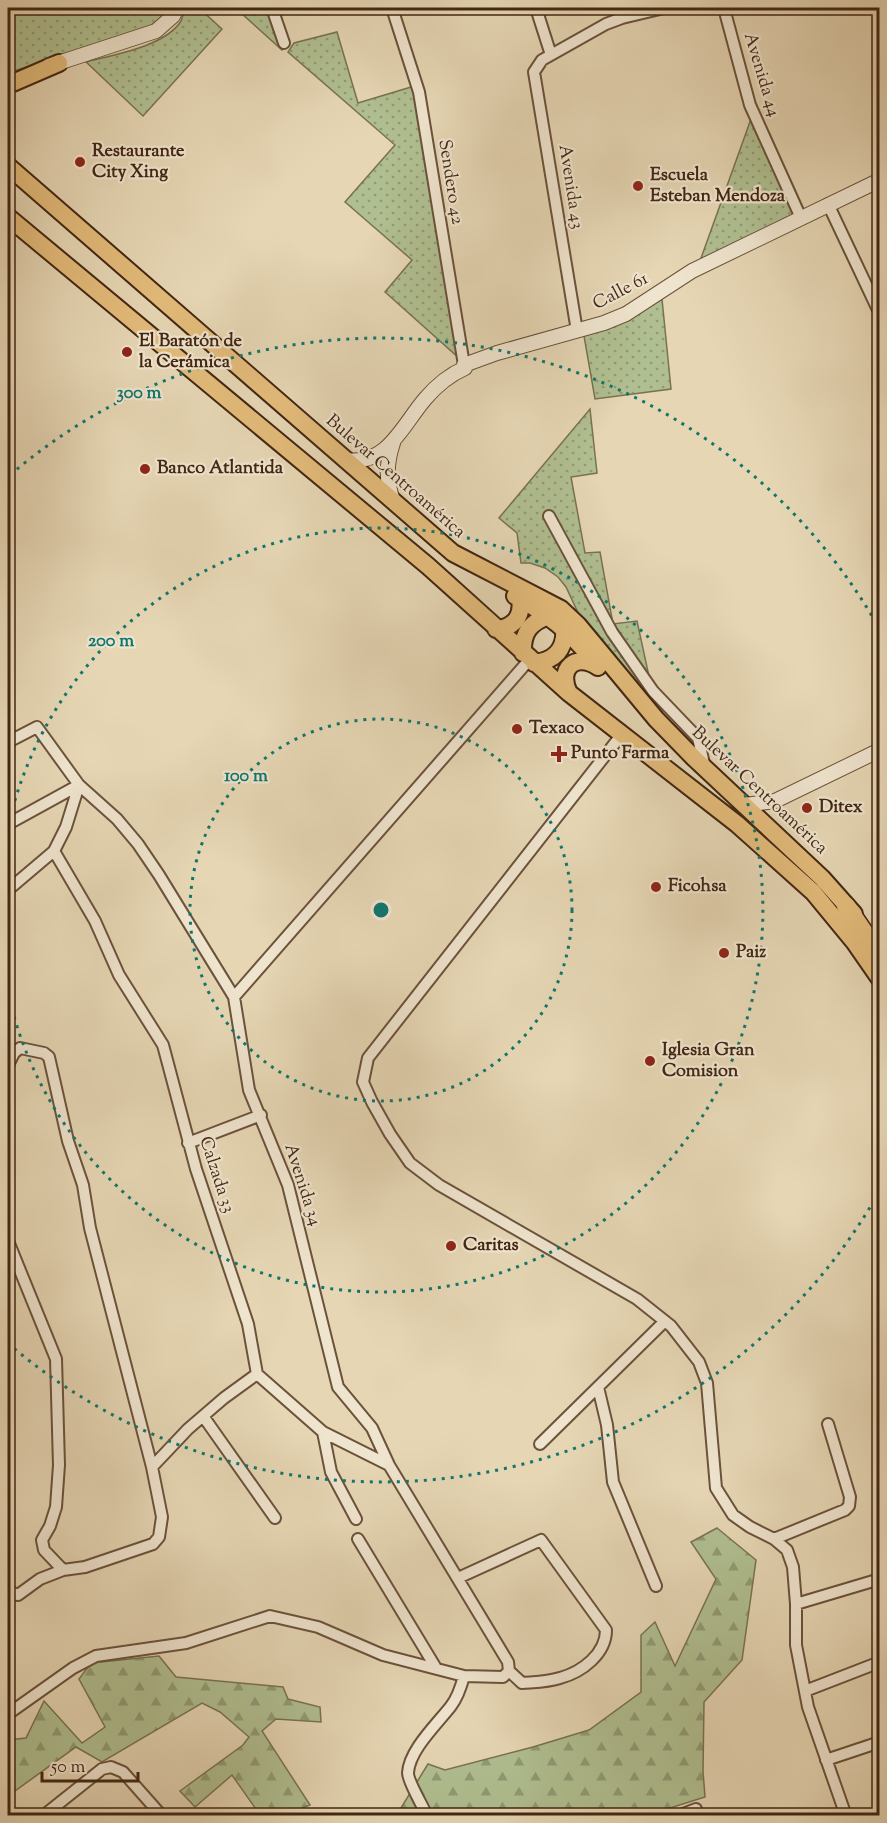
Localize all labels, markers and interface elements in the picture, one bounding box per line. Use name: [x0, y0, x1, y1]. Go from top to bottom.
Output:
street label: Avenida 44: [736, 30, 786, 120]
street label: Sendero 42: [430, 138, 470, 227]
place label: Restaurante City Xing: [92, 139, 185, 186]
street label: Avenida 43: [550, 143, 590, 231]
marker: Restaurante City Xing: [73, 155, 87, 169]
place label: Escuela Esteban Mendoza: [650, 163, 786, 210]
marker: Escuela Esteban Mendoza: [631, 179, 645, 193]
street label: Calle 61: [589, 267, 653, 317]
place label: El Baratón de la Cerámica: [139, 329, 242, 376]
marker: El Baratón de la Cerámica: [120, 345, 134, 359]
text: 300 m: [117, 381, 162, 407]
street label: Bulevar Centroamérica: [319, 409, 471, 545]
place label: Banco Atlantida: [157, 456, 284, 482]
marker: Banco Atlantida: [138, 462, 152, 476]
text: 200 m: [88, 629, 134, 655]
place label: Texaco: [529, 716, 584, 742]
street label: Bulevar Centroamérica: [685, 721, 833, 861]
marker: Texaco: [510, 722, 524, 736]
place label: Punto Farma: [571, 741, 670, 767]
marker: Punto Farma: [552, 747, 566, 761]
text: 100 m: [224, 764, 268, 790]
place label: Ditex: [819, 795, 863, 821]
marker: Ditex: [800, 801, 814, 815]
place label: Ficohsa: [668, 874, 727, 900]
marker: Ficohsa: [649, 880, 663, 894]
centre of rings: [371, 900, 391, 920]
place label: Paiz: [736, 940, 766, 966]
marker: Paiz: [717, 946, 731, 960]
place label: Iglesia Gran Comision: [662, 1038, 755, 1085]
marker: Iglesia Gran Comision: [643, 1054, 657, 1068]
street label: Calzada 33: [191, 1133, 241, 1217]
street label: Avenida 34: [276, 1140, 328, 1230]
place label: Caritas: [463, 1233, 519, 1259]
marker: Caritas: [444, 1239, 458, 1253]
scale bar: [42, 1745, 138, 1783]
text: 50 m: [50, 1755, 86, 1781]

